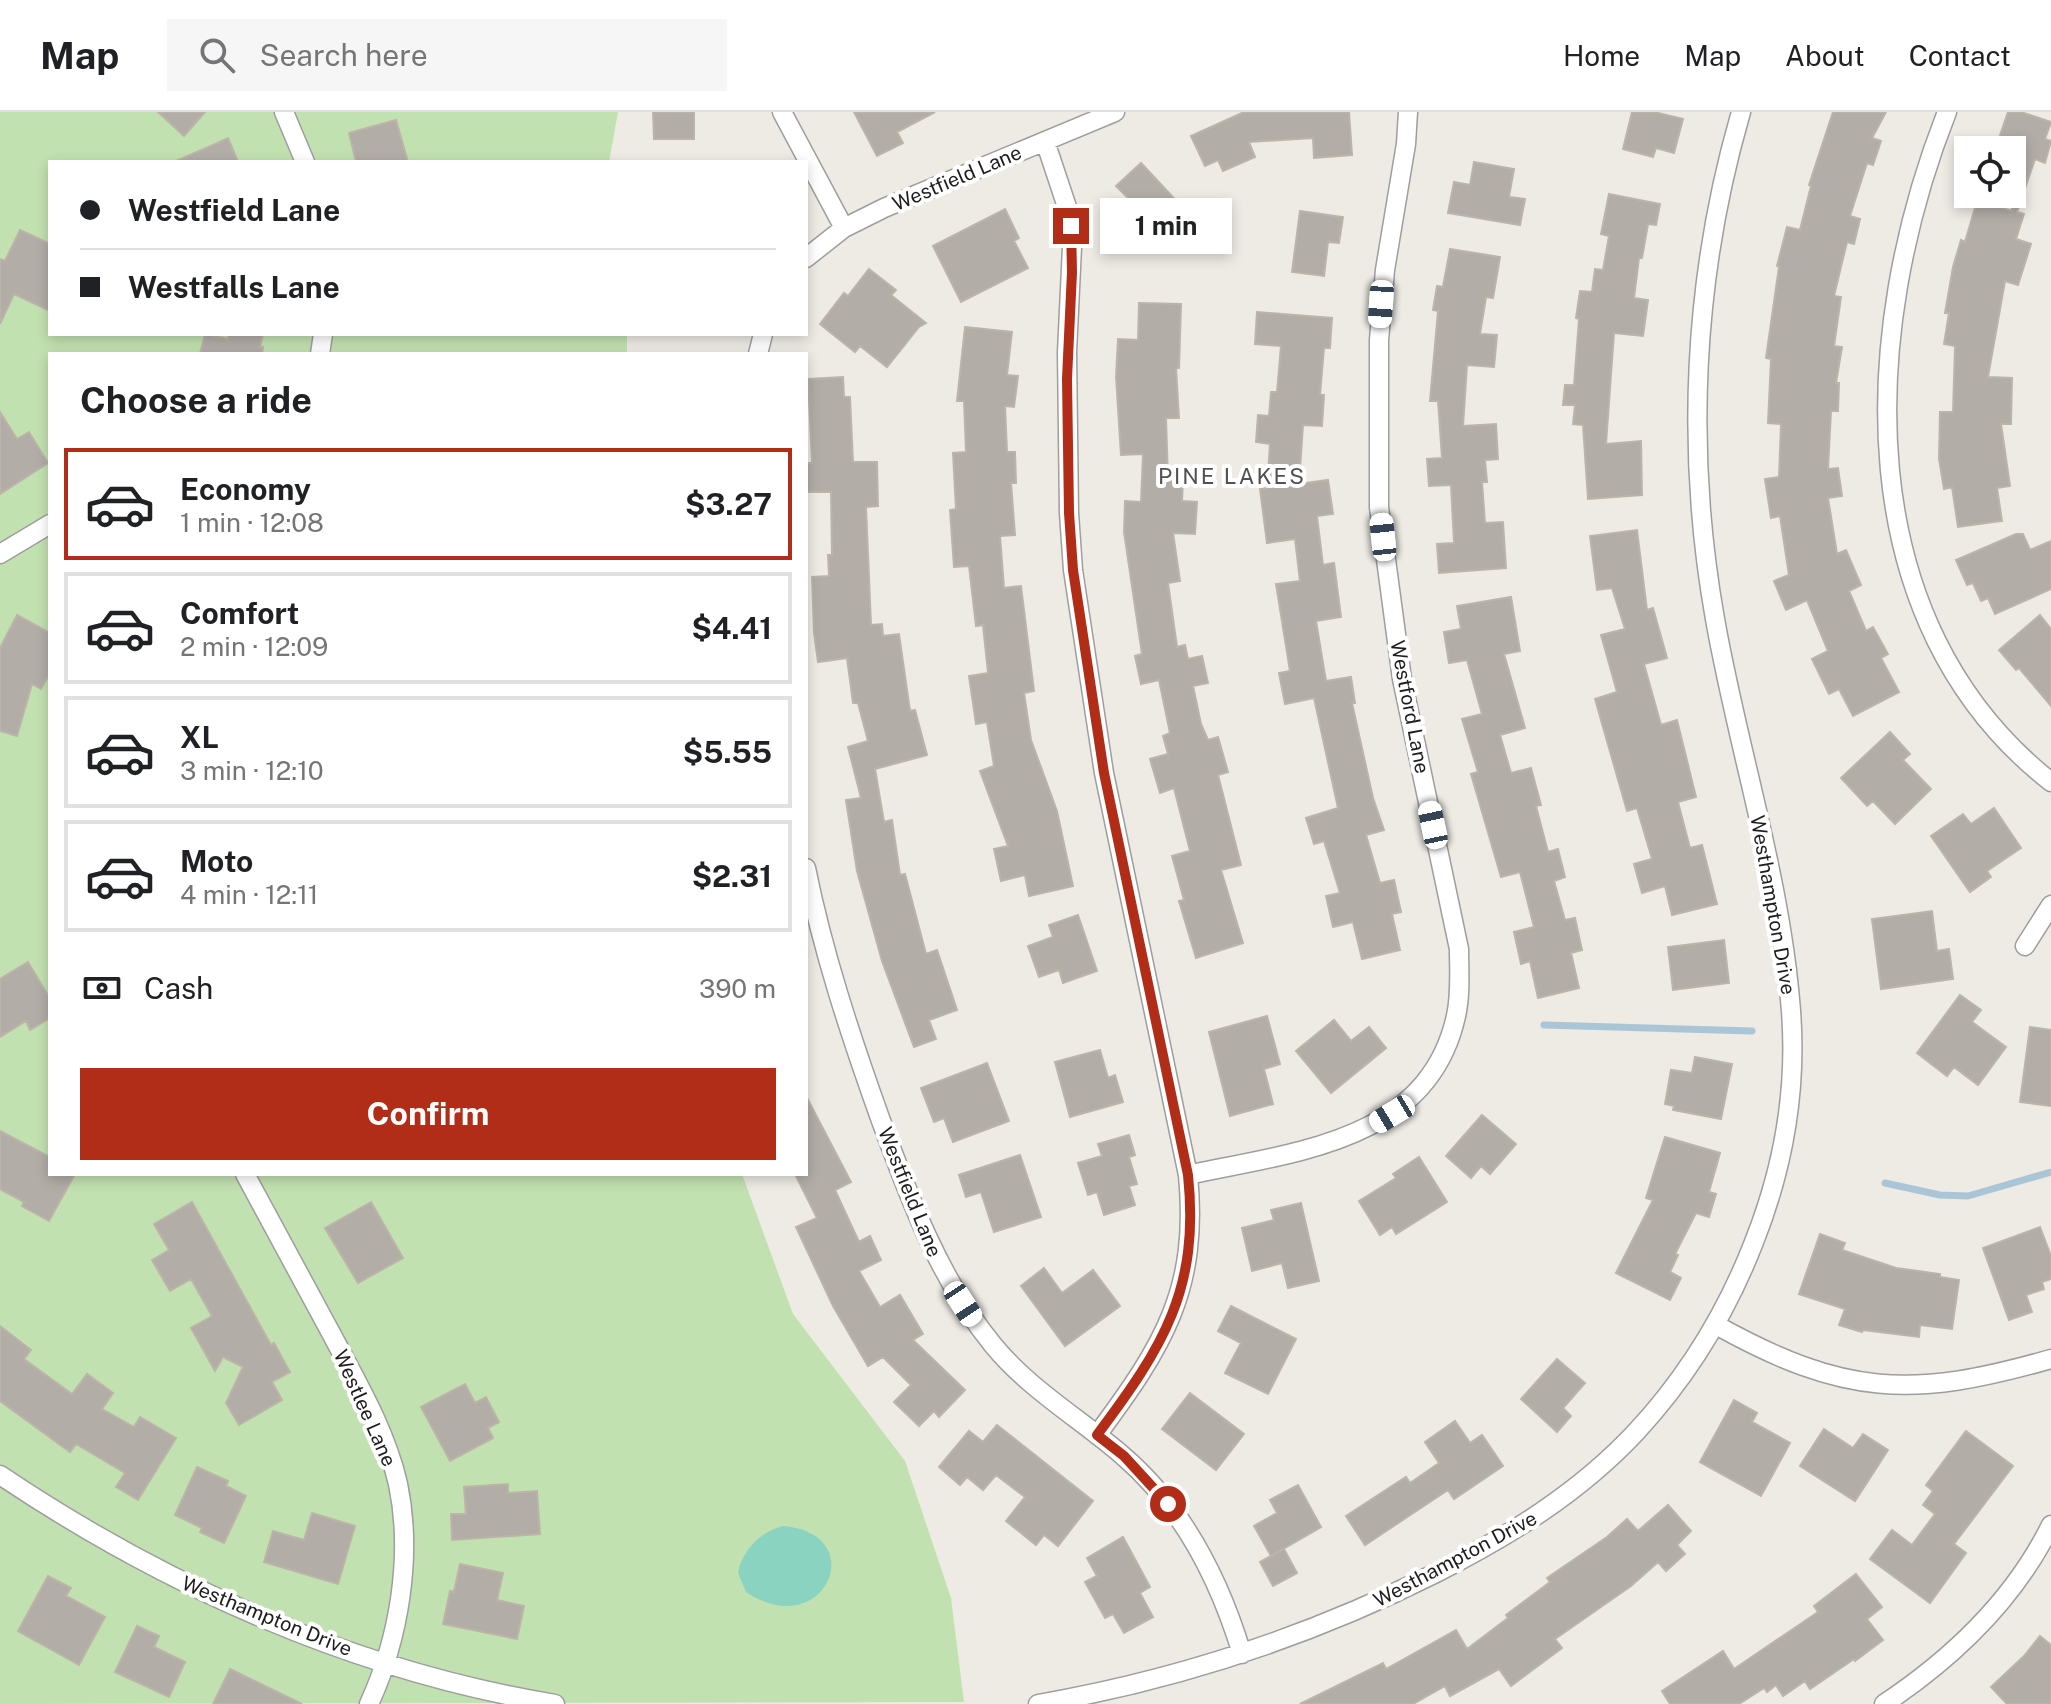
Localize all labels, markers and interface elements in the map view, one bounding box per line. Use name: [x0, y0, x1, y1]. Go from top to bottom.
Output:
search box: [167, 19, 727, 91]
text: Map: [40, 33, 119, 78]
icon: search: [195, 33, 239, 77]
text: Search here: [259, 37, 428, 73]
text: Home: [1563, 39, 1640, 72]
text: Map: [1684, 39, 1741, 72]
text: About: [1785, 39, 1865, 72]
text: Contact: [1909, 39, 2011, 72]
map controls: [1954, 136, 2026, 208]
button: locate: [1954, 136, 2026, 208]
street label: Westfield Lane: [889, 140, 1025, 216]
text: Westfield Lane: [128, 192, 340, 228]
callout: 1 min: [1099, 198, 1231, 254]
route end: [1053, 208, 1089, 244]
text: 1 min: [1135, 210, 1197, 241]
text: Westfalls Lane: [128, 269, 340, 305]
car: [1367, 279, 1395, 329]
text: Choose a ride: [80, 379, 312, 421]
district label: PINE LAKES: [1158, 463, 1306, 489]
icon: car: [84, 468, 156, 540]
text: Economy: [180, 471, 311, 507]
text: $3.27: [685, 486, 772, 522]
text: 1 min · 12:08: [180, 507, 324, 538]
car: [1369, 512, 1397, 562]
icon: car: [84, 592, 156, 664]
text: Comfort: [180, 595, 299, 631]
text: $4.41: [691, 610, 772, 646]
text: 2 min · 12:09: [180, 631, 328, 662]
street label: Westford Lane: [1385, 638, 1435, 776]
icon: car: [84, 716, 156, 788]
text: XL: [180, 719, 219, 755]
text: $5.55: [683, 734, 772, 770]
text: 3 min · 12:10: [180, 755, 324, 786]
car: [1416, 799, 1450, 851]
street label: Westhampton Drive: [1745, 814, 1801, 996]
icon: car: [84, 840, 156, 912]
text: Moto: [180, 843, 253, 879]
text: $2.31: [692, 858, 772, 894]
text: 4 min · 12:11: [180, 879, 318, 910]
icon: cash: [80, 966, 124, 1010]
text: Cash: [144, 970, 213, 1006]
text: 390 m: [699, 973, 776, 1004]
button: Confirm: [80, 1068, 776, 1160]
car: [1365, 1091, 1419, 1137]
street label: Westfield Lane: [873, 1124, 947, 1260]
car: [940, 1277, 986, 1331]
street label: Westlee Lane: [329, 1346, 401, 1470]
route start: [1150, 1486, 1186, 1522]
street label: Westhampton Drive: [1369, 1506, 1541, 1612]
street label: Westhampton Drive: [178, 1571, 356, 1661]

